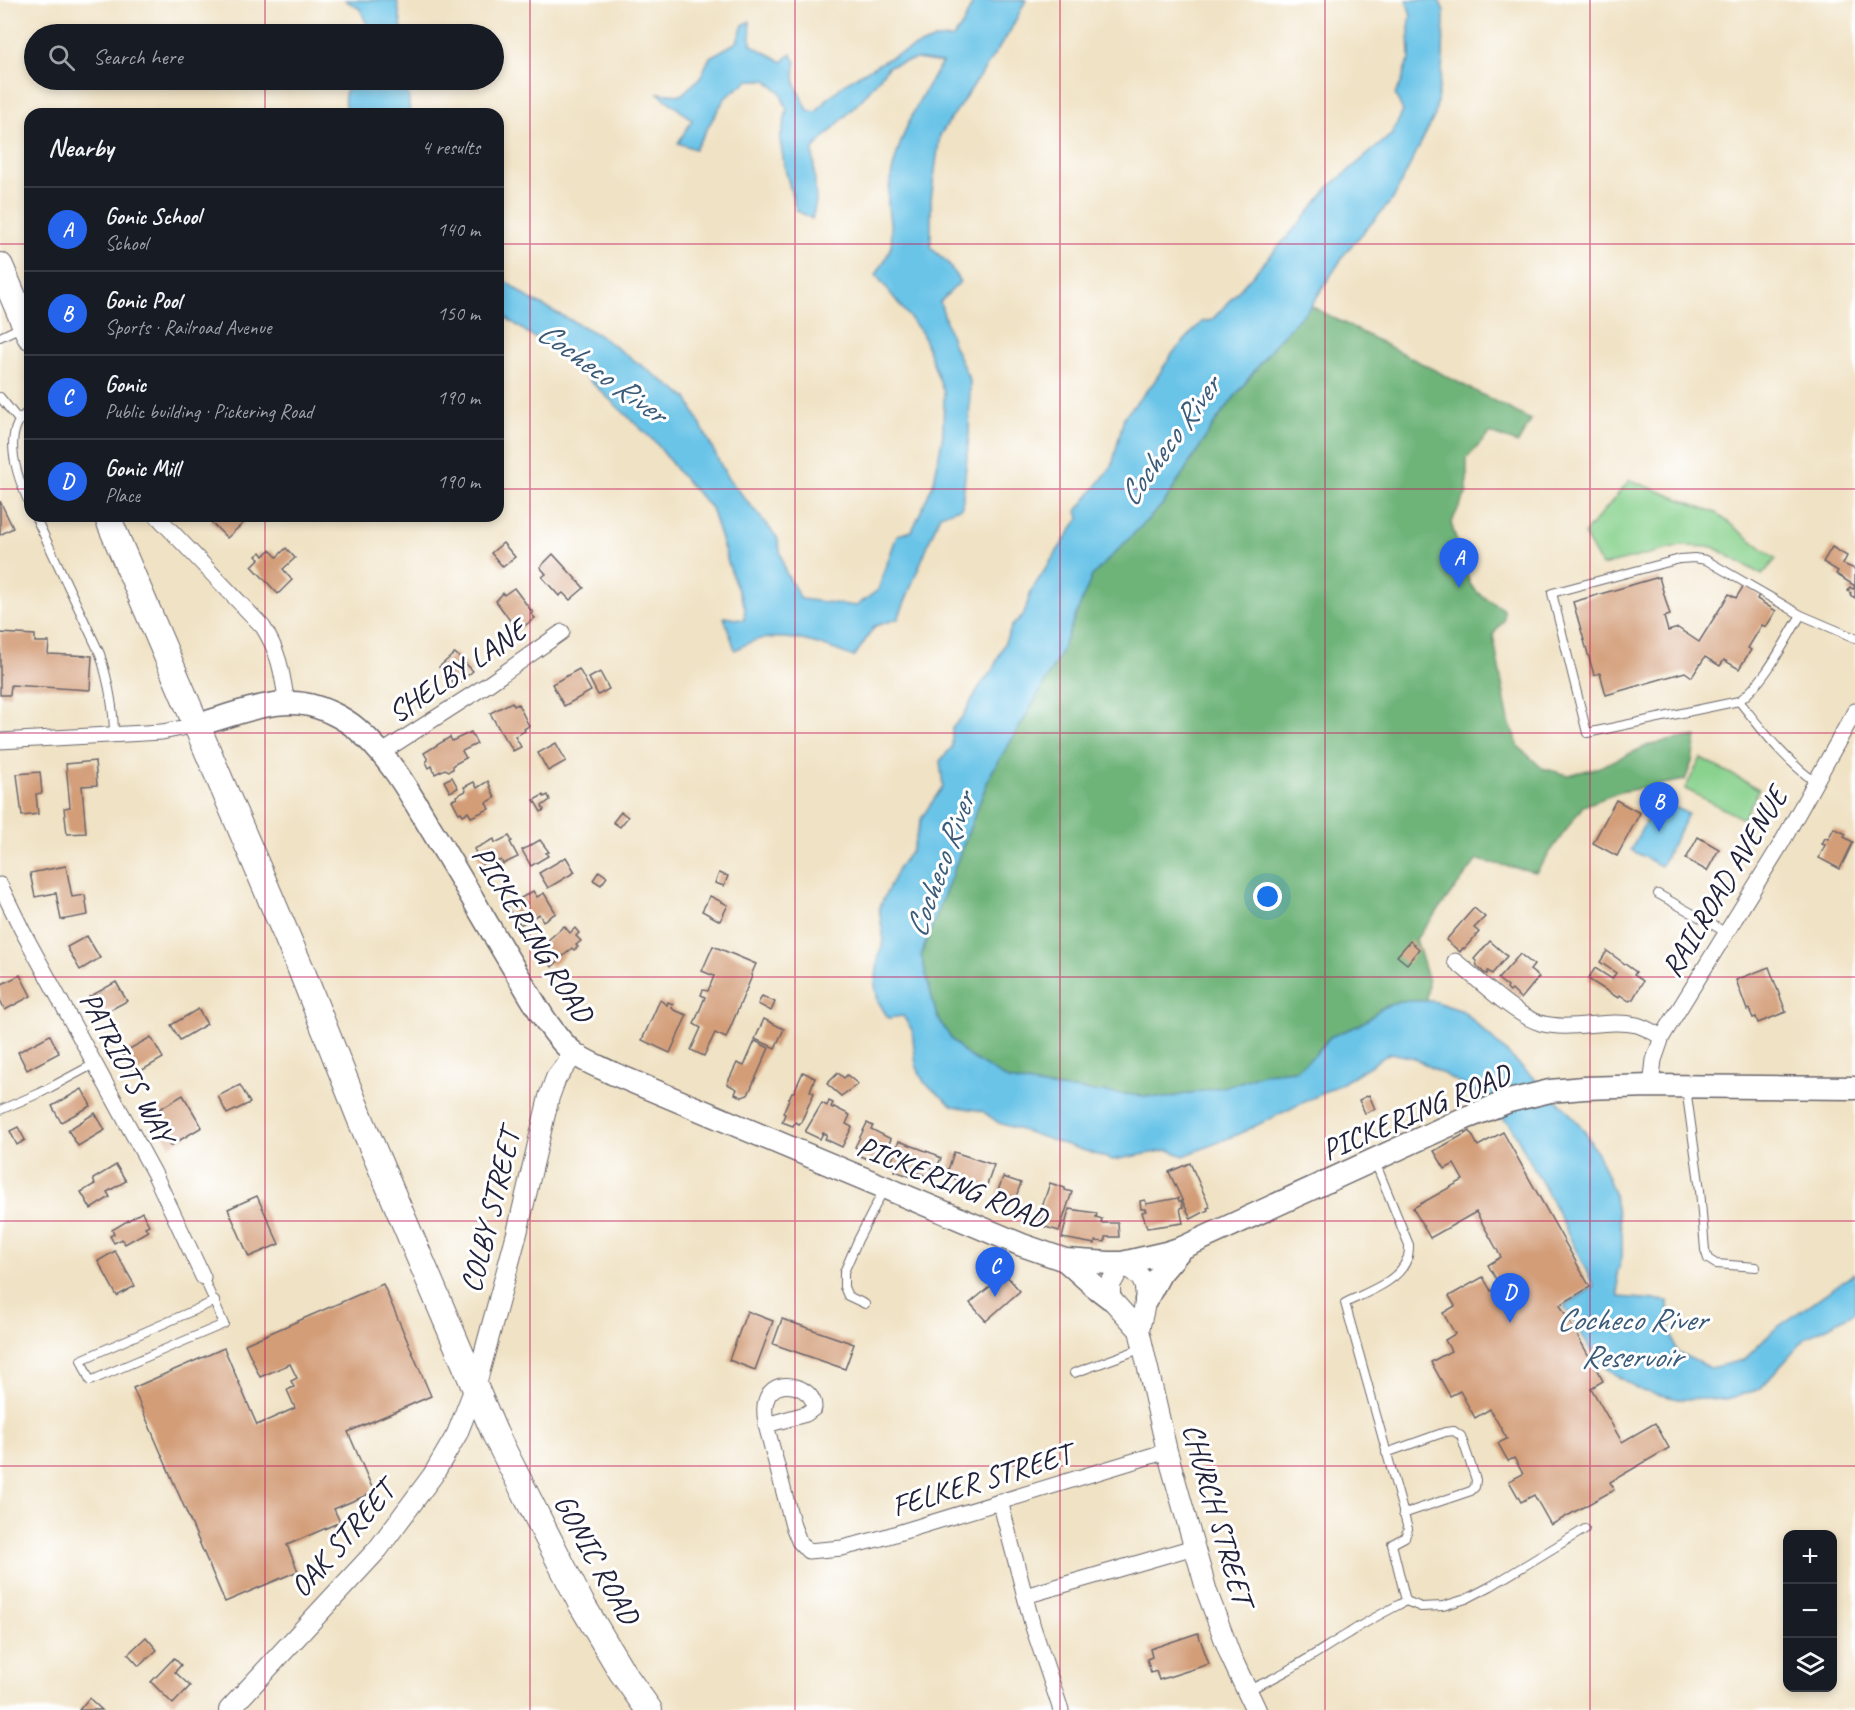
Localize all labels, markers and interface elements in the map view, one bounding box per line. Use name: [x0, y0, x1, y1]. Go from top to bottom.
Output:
search box: [24, 24, 504, 90]
icon: search: [45, 41, 78, 74]
text: Search here: [93, 43, 183, 71]
text: Nearby: [48, 131, 113, 164]
text: 4 results: [421, 135, 480, 160]
text: Gonic School: [105, 203, 201, 231]
text: A: [62, 217, 73, 242]
text: 140 m: [437, 217, 480, 242]
text: School: [105, 231, 148, 256]
text: Gonic Pool: [105, 287, 181, 315]
text: B: [62, 301, 73, 326]
text: 150 m: [437, 301, 480, 326]
water label: Cocheco River: [529, 311, 678, 435]
text: Sports · Railroad Avenue: [105, 315, 271, 340]
water label: Cocheco River: [1108, 365, 1232, 514]
text: Gonic: [105, 371, 146, 399]
text: C: [63, 385, 72, 410]
text: 190 m: [437, 385, 480, 410]
text: Public building · Pickering Road: [105, 399, 313, 424]
text: Gonic Mill: [105, 455, 180, 483]
text: D: [62, 469, 73, 494]
text: 190 m: [437, 469, 480, 494]
text: Place: [105, 483, 140, 508]
pin: A: [1440, 538, 1478, 588]
street label: SHELBY LANE: [381, 609, 536, 731]
street label: RAILROAD AVENUE: [1652, 777, 1797, 984]
pin: B: [1640, 782, 1678, 832]
water label: Cocheco River: [895, 783, 986, 942]
street label: PICKERING ROAD: [464, 839, 604, 1032]
your location: [1253, 882, 1282, 911]
street label: PATRIOTS WAY: [71, 985, 185, 1154]
street label: PICKERING ROAD: [1316, 1054, 1518, 1169]
street label: COLBY STREET: [451, 1119, 530, 1296]
street label: PICKERING ROAD: [852, 1127, 1055, 1238]
pin: C: [976, 1248, 1014, 1297]
pin: D: [1490, 1274, 1530, 1323]
water label: Cocheco River Reservoir: [1556, 1299, 1710, 1377]
street label: CHURCH STREET: [1174, 1419, 1264, 1616]
street label: FELKER STREET: [887, 1433, 1082, 1525]
street label: OAK STREET: [281, 1468, 407, 1605]
street label: GONIC ROAD: [546, 1487, 650, 1633]
map controls: [1783, 1530, 1837, 1692]
button: +: [1783, 1530, 1837, 1584]
button: −: [1783, 1584, 1837, 1638]
button: layers: [1783, 1638, 1837, 1692]

